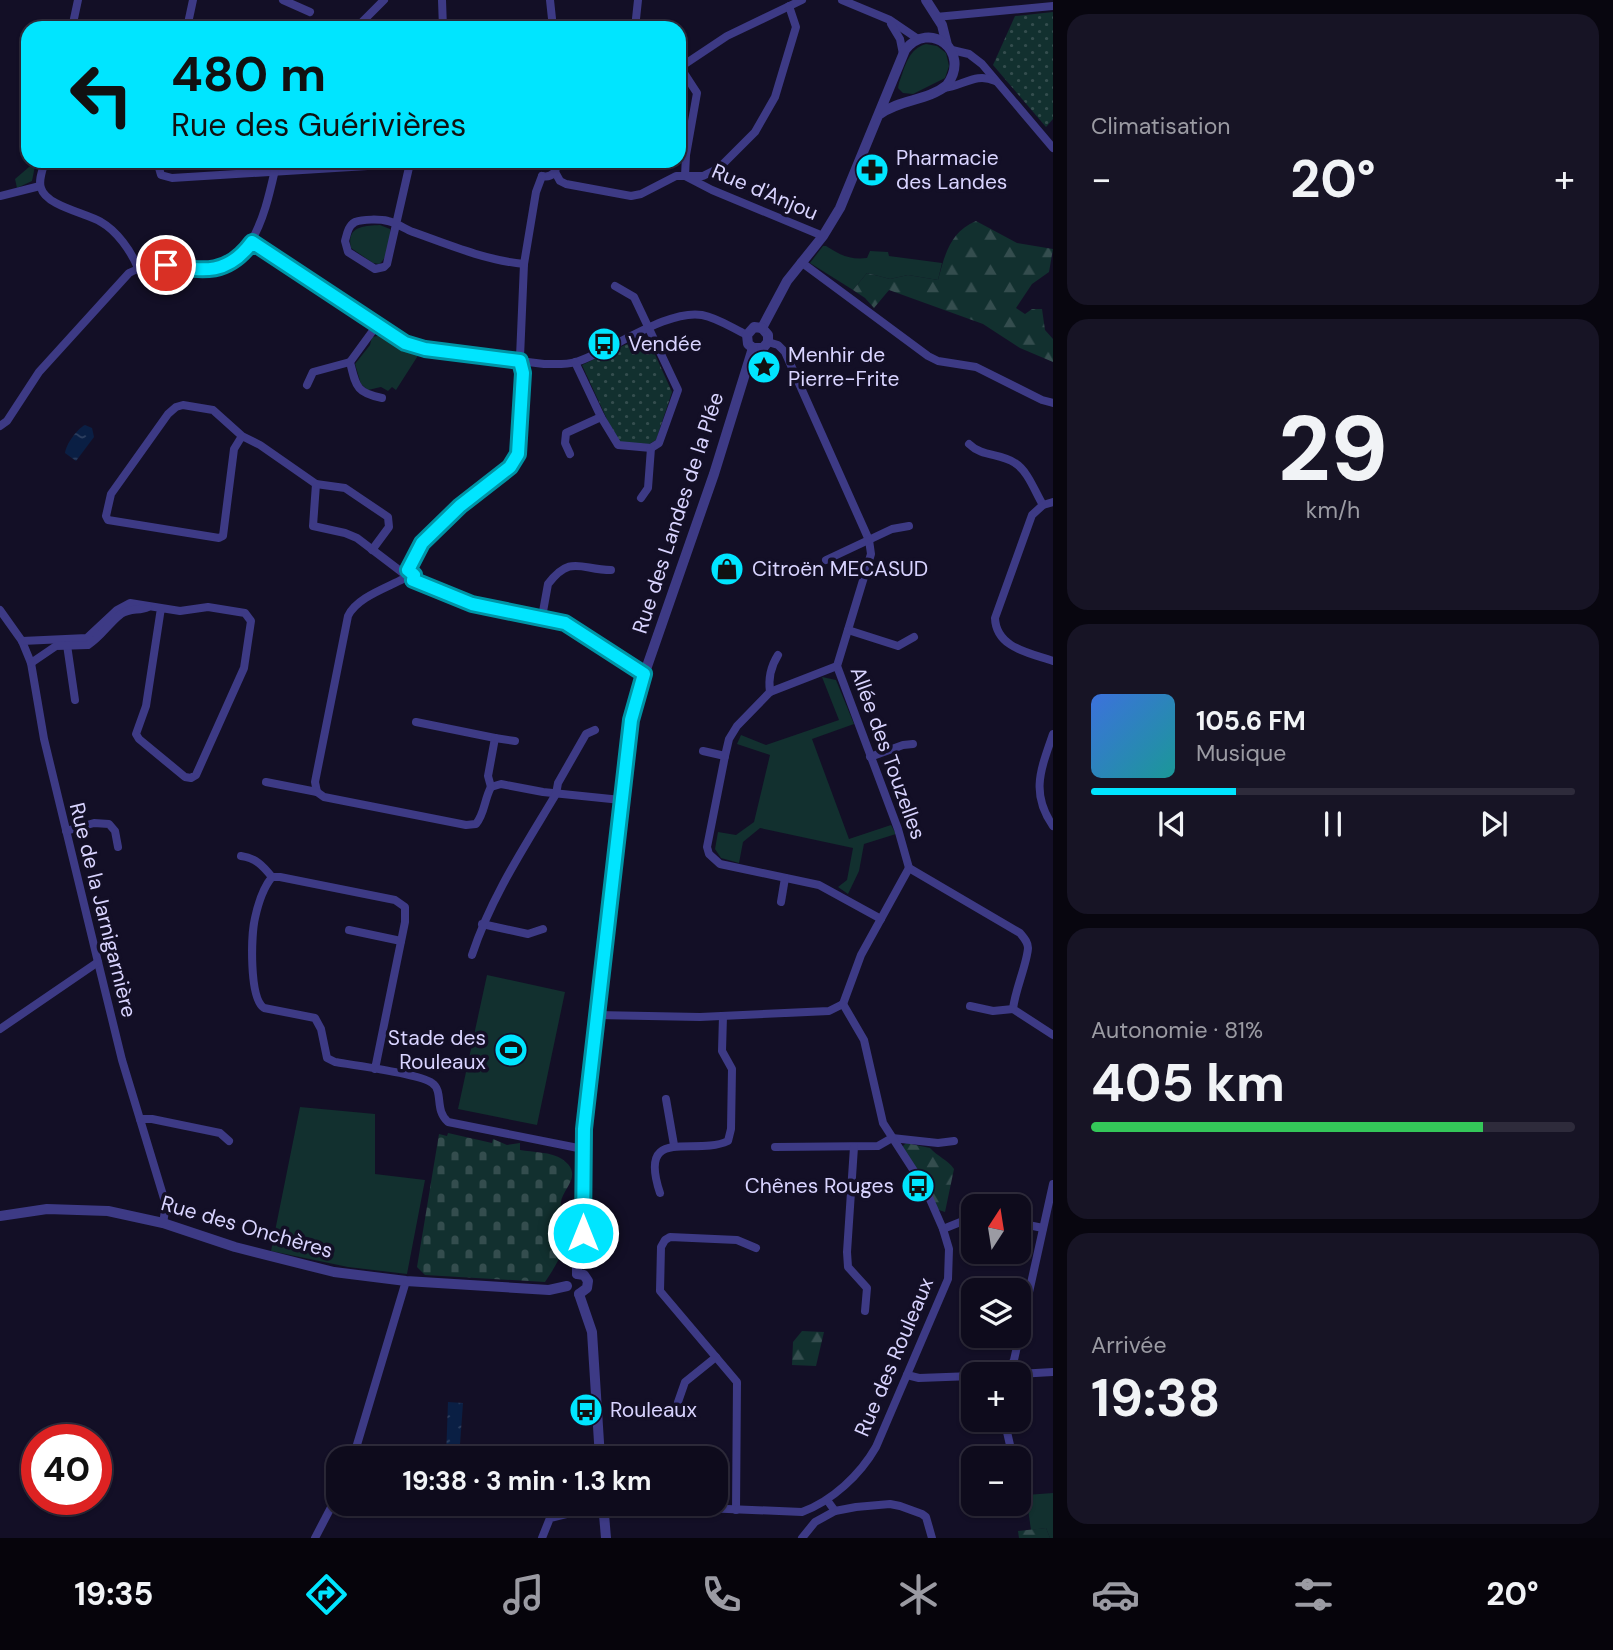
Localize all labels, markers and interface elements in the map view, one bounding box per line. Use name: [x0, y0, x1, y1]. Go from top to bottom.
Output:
text: 480 m: [171, 42, 326, 106]
icon: left: [56, 49, 147, 140]
text: Rue des Guérivières: [171, 104, 466, 146]
text: Climatisation: [1091, 111, 1230, 141]
place label: Pharmacie des Landes: [896, 144, 1007, 196]
text: 20°: [1290, 145, 1376, 213]
pharmacy icon: Pharmacie des Landes: [853, 151, 891, 189]
text: −: [1091, 154, 1112, 204]
text: +: [1554, 154, 1575, 204]
street label: Rue d'Anjou: [708, 157, 822, 227]
pin: [136, 235, 196, 295]
icon: arrive: [147, 246, 185, 284]
bus stop icon: Vendée: [585, 325, 623, 363]
place label: Vendée: [628, 330, 702, 358]
place label: Menhir de Pierre-Frite: [788, 341, 900, 393]
place icon: Menhir de Pierre-Frite: [745, 348, 783, 386]
street label: Rue des Landes de la Plée: [626, 389, 730, 637]
text: 29: [1278, 390, 1388, 508]
text: km/h: [1306, 495, 1360, 525]
shop icon: Citroën MECASUD: [708, 550, 746, 588]
place label: Citroën MECASUD: [752, 555, 928, 583]
street label: Allée des Touzelles: [844, 663, 932, 843]
text: 105.6 FM: [1196, 704, 1306, 738]
text: Musique: [1196, 738, 1286, 768]
street label: Rue de la Jarnigarnière: [63, 800, 143, 1020]
icon: previous: [1153, 805, 1191, 843]
icon: pause: [1314, 805, 1352, 843]
icon: next: [1475, 805, 1513, 843]
text: Autonomie · 81%: [1091, 1015, 1263, 1045]
place label: Stade des Rouleaux: [388, 1024, 486, 1076]
sports icon: Stade des Rouleaux: [492, 1031, 530, 1069]
text: 405 km: [1091, 1049, 1285, 1117]
bus stop icon: Chênes Rouges: [899, 1167, 937, 1205]
place label: Chênes Rouges: [745, 1172, 894, 1200]
street label: Rue des Onchères: [158, 1189, 336, 1265]
north arrow: [961, 1194, 1031, 1264]
map controls: [961, 1194, 1031, 1516]
position arrow: [546, 1196, 620, 1270]
street label: Rue des Rouleaux: [848, 1273, 940, 1441]
button: layers: [961, 1278, 1031, 1348]
text: Arrivée: [1091, 1330, 1167, 1360]
button: +: [961, 1362, 1031, 1432]
text: 19:38: [1091, 1364, 1220, 1432]
bus stop icon: Rouleaux: [567, 1391, 605, 1429]
place label: Rouleaux: [610, 1396, 697, 1424]
speed limit sign: 40: [21, 1424, 112, 1515]
button: −: [961, 1446, 1031, 1516]
text: 19:38 · 3 min · 1.3 km: [403, 1464, 651, 1498]
icon: directions: [302, 1570, 351, 1619]
icon: music: [499, 1570, 548, 1619]
icon: phone: [697, 1570, 746, 1619]
icon: climate: [894, 1570, 943, 1619]
icon: car: [1091, 1570, 1140, 1619]
icon: filters: [1289, 1570, 1338, 1619]
text: 19:35: [74, 1573, 153, 1615]
text: 20°: [1486, 1573, 1539, 1615]

